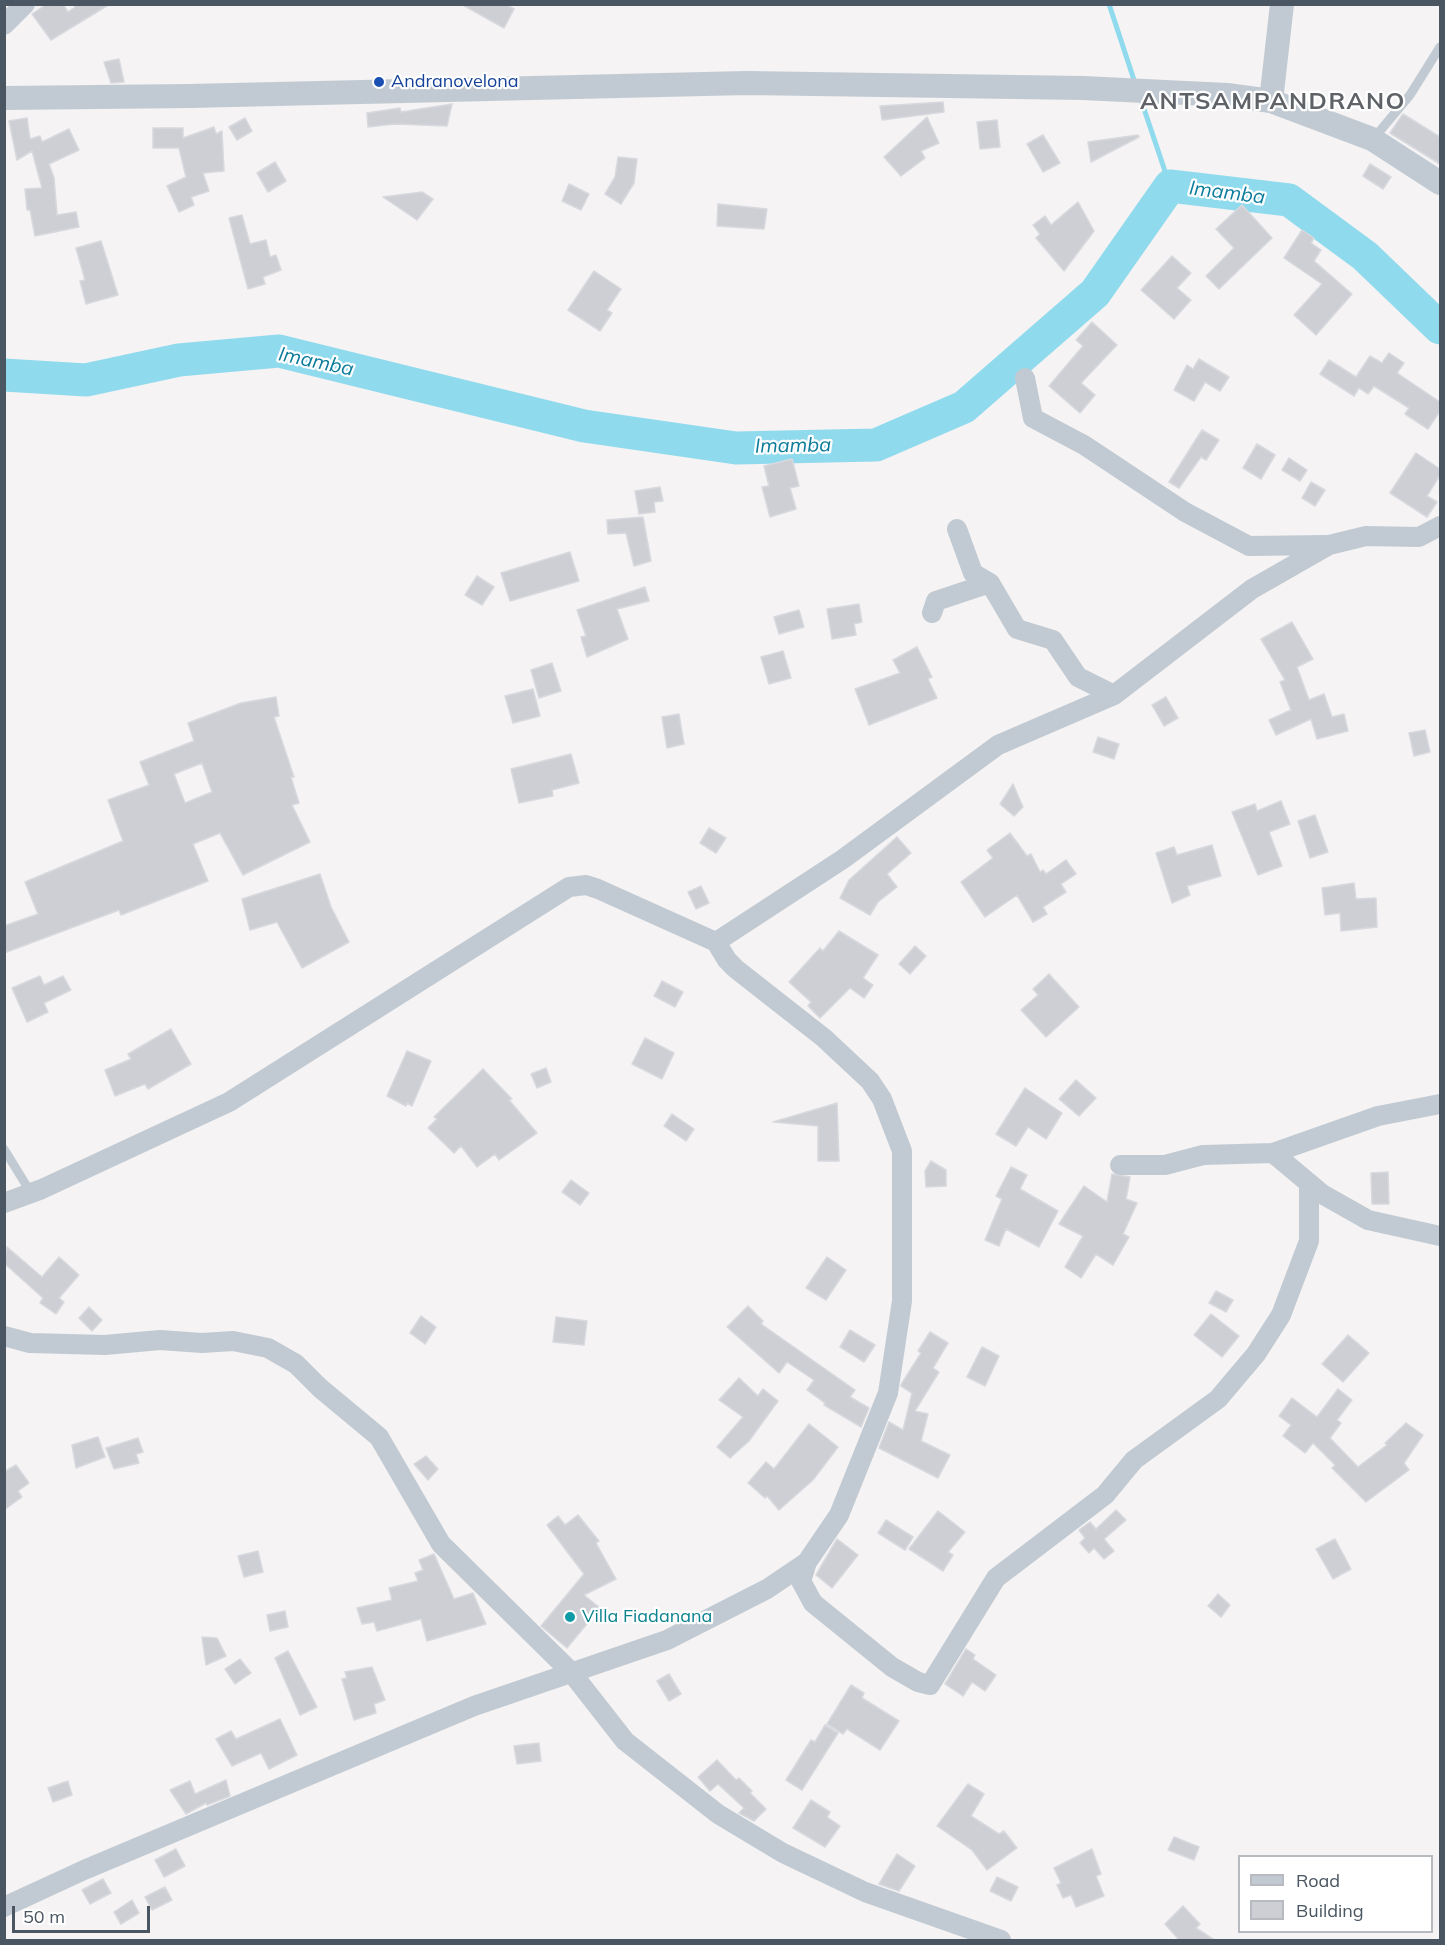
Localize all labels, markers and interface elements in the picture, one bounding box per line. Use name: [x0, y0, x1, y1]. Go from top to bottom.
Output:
place label: Andranovelona: [391, 71, 519, 93]
marker: Andranovelona: [372, 75, 386, 89]
district label: ANTSAMPANDRANO: [1140, 88, 1406, 116]
water label: Imamba: [1188, 176, 1266, 210]
water label: Imamba: [276, 342, 356, 382]
water label: Imamba: [755, 433, 831, 459]
place label: Villa Fiadanana: [582, 1606, 712, 1628]
marker: Villa Fiadanana: [563, 1610, 577, 1624]
legend: [1238, 1855, 1433, 1933]
text: Road: [1296, 1869, 1340, 1892]
scale bar: [15, 1894, 153, 1932]
text: Building: [1296, 1899, 1364, 1922]
text: 50 m: [23, 1905, 65, 1928]

